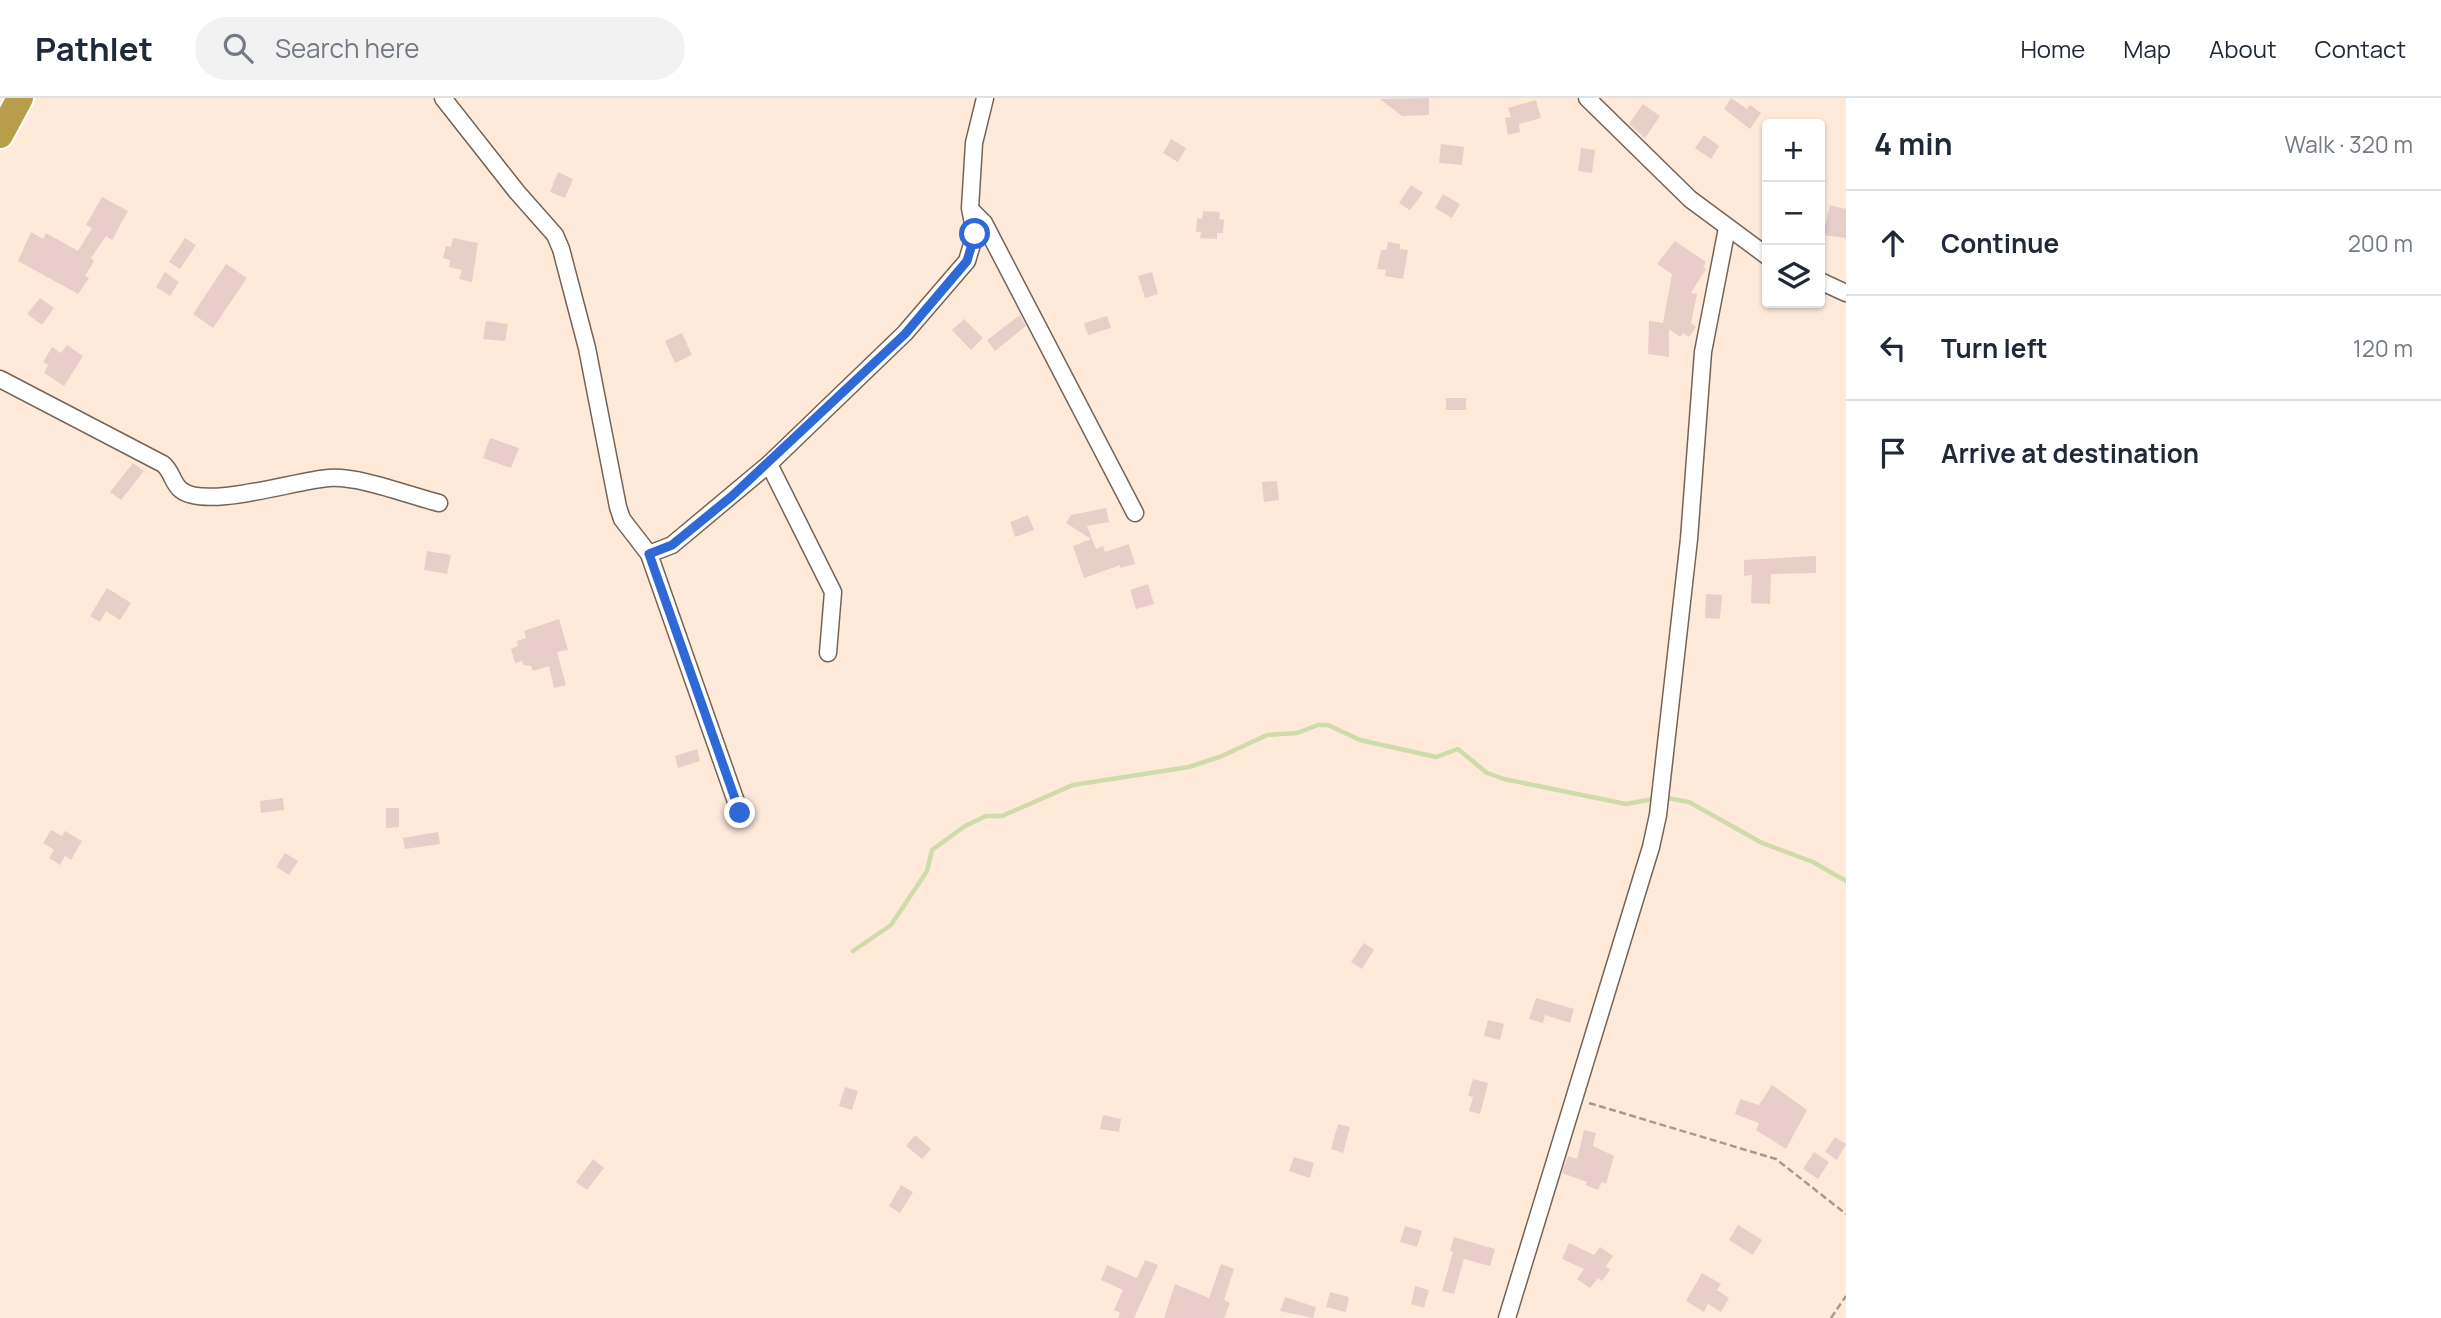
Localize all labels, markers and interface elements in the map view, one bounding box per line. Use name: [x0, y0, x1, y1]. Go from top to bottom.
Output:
search box: [195, 17, 685, 80]
text: Pathlet: [35, 26, 153, 71]
icon: search: [219, 29, 257, 67]
text: Search here: [275, 30, 420, 66]
text: Home: [2020, 32, 2085, 65]
text: Map: [2123, 32, 2171, 65]
text: About: [2209, 32, 2277, 65]
text: Contact: [2315, 32, 2406, 65]
map controls: [1762, 119, 1825, 308]
button: +: [1762, 119, 1825, 182]
text: 4 min: [1874, 123, 1952, 164]
text: Walk · 320 m: [2285, 128, 2413, 160]
button: −: [1762, 182, 1825, 245]
route start: [959, 218, 990, 249]
icon: ahead: [1874, 224, 1912, 262]
text: Continue: [1941, 225, 2059, 261]
text: 200 m: [2348, 227, 2413, 259]
button: layers: [1762, 245, 1825, 308]
icon: left: [1874, 329, 1912, 367]
text: Turn left: [1941, 330, 2048, 366]
text: 120 m: [2353, 332, 2413, 364]
icon: arrive: [1874, 434, 1912, 472]
text: Arrive at destination: [1941, 435, 2199, 471]
route end: [724, 797, 755, 828]

